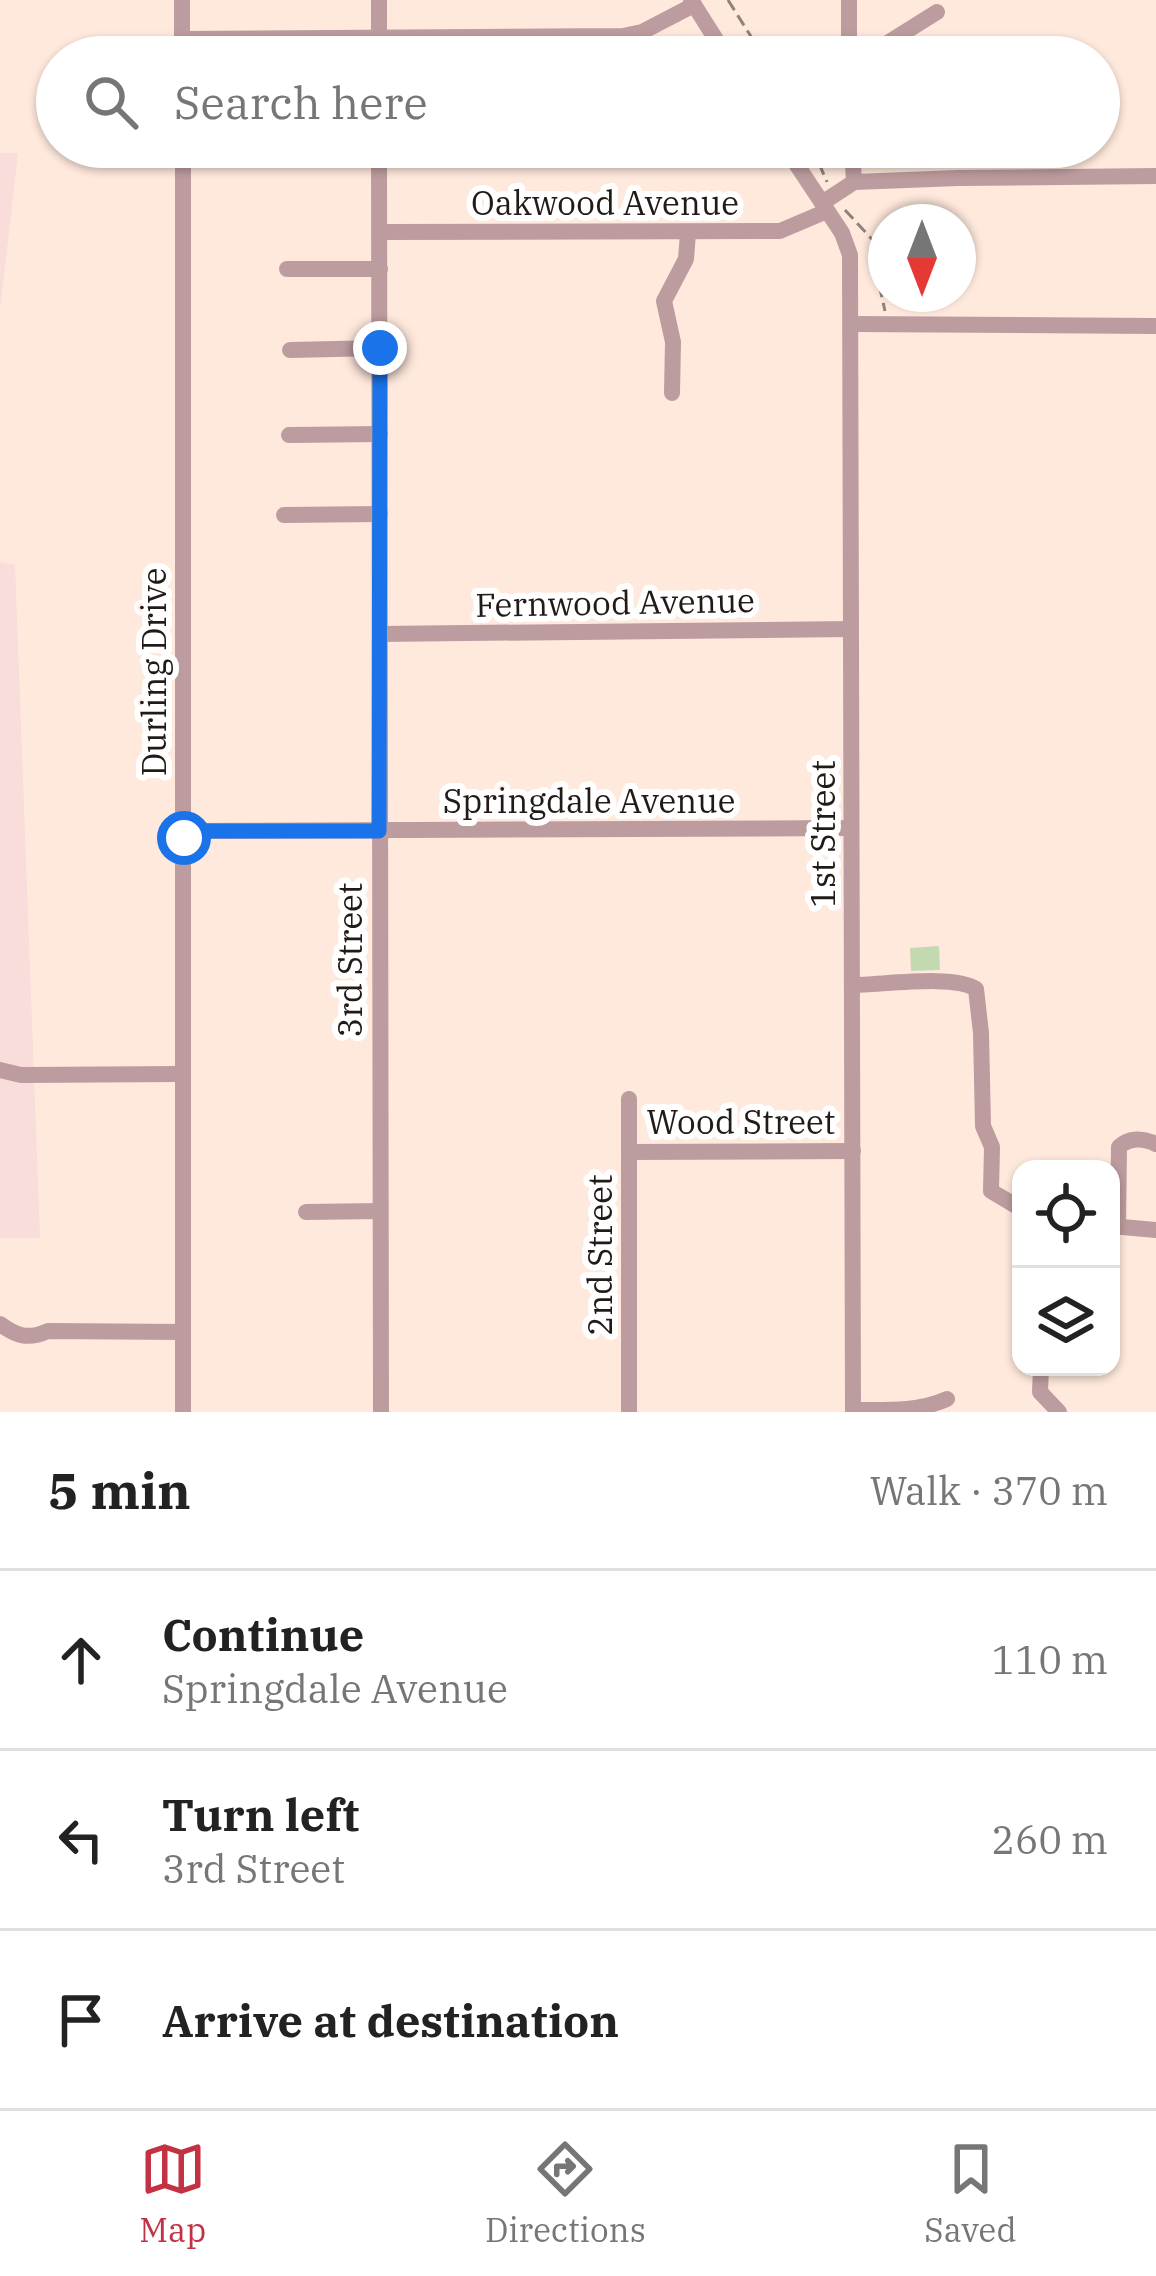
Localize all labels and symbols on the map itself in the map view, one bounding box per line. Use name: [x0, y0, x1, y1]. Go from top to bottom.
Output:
street label: Oakwood Avenue: [471, 181, 739, 224]
north arrow: [868, 204, 976, 312]
route end: [353, 321, 407, 375]
street label: Durling Drive: [132, 568, 175, 776]
street label: Fernwood Avenue: [475, 578, 755, 626]
street label: 1st Street: [801, 760, 844, 908]
street label: Springdale Avenue: [443, 779, 735, 822]
route start: [157, 811, 211, 865]
street label: 3rd Street: [328, 883, 371, 1037]
street label: Wood Street: [647, 1100, 835, 1143]
street label: 2nd Street: [578, 1174, 621, 1336]

